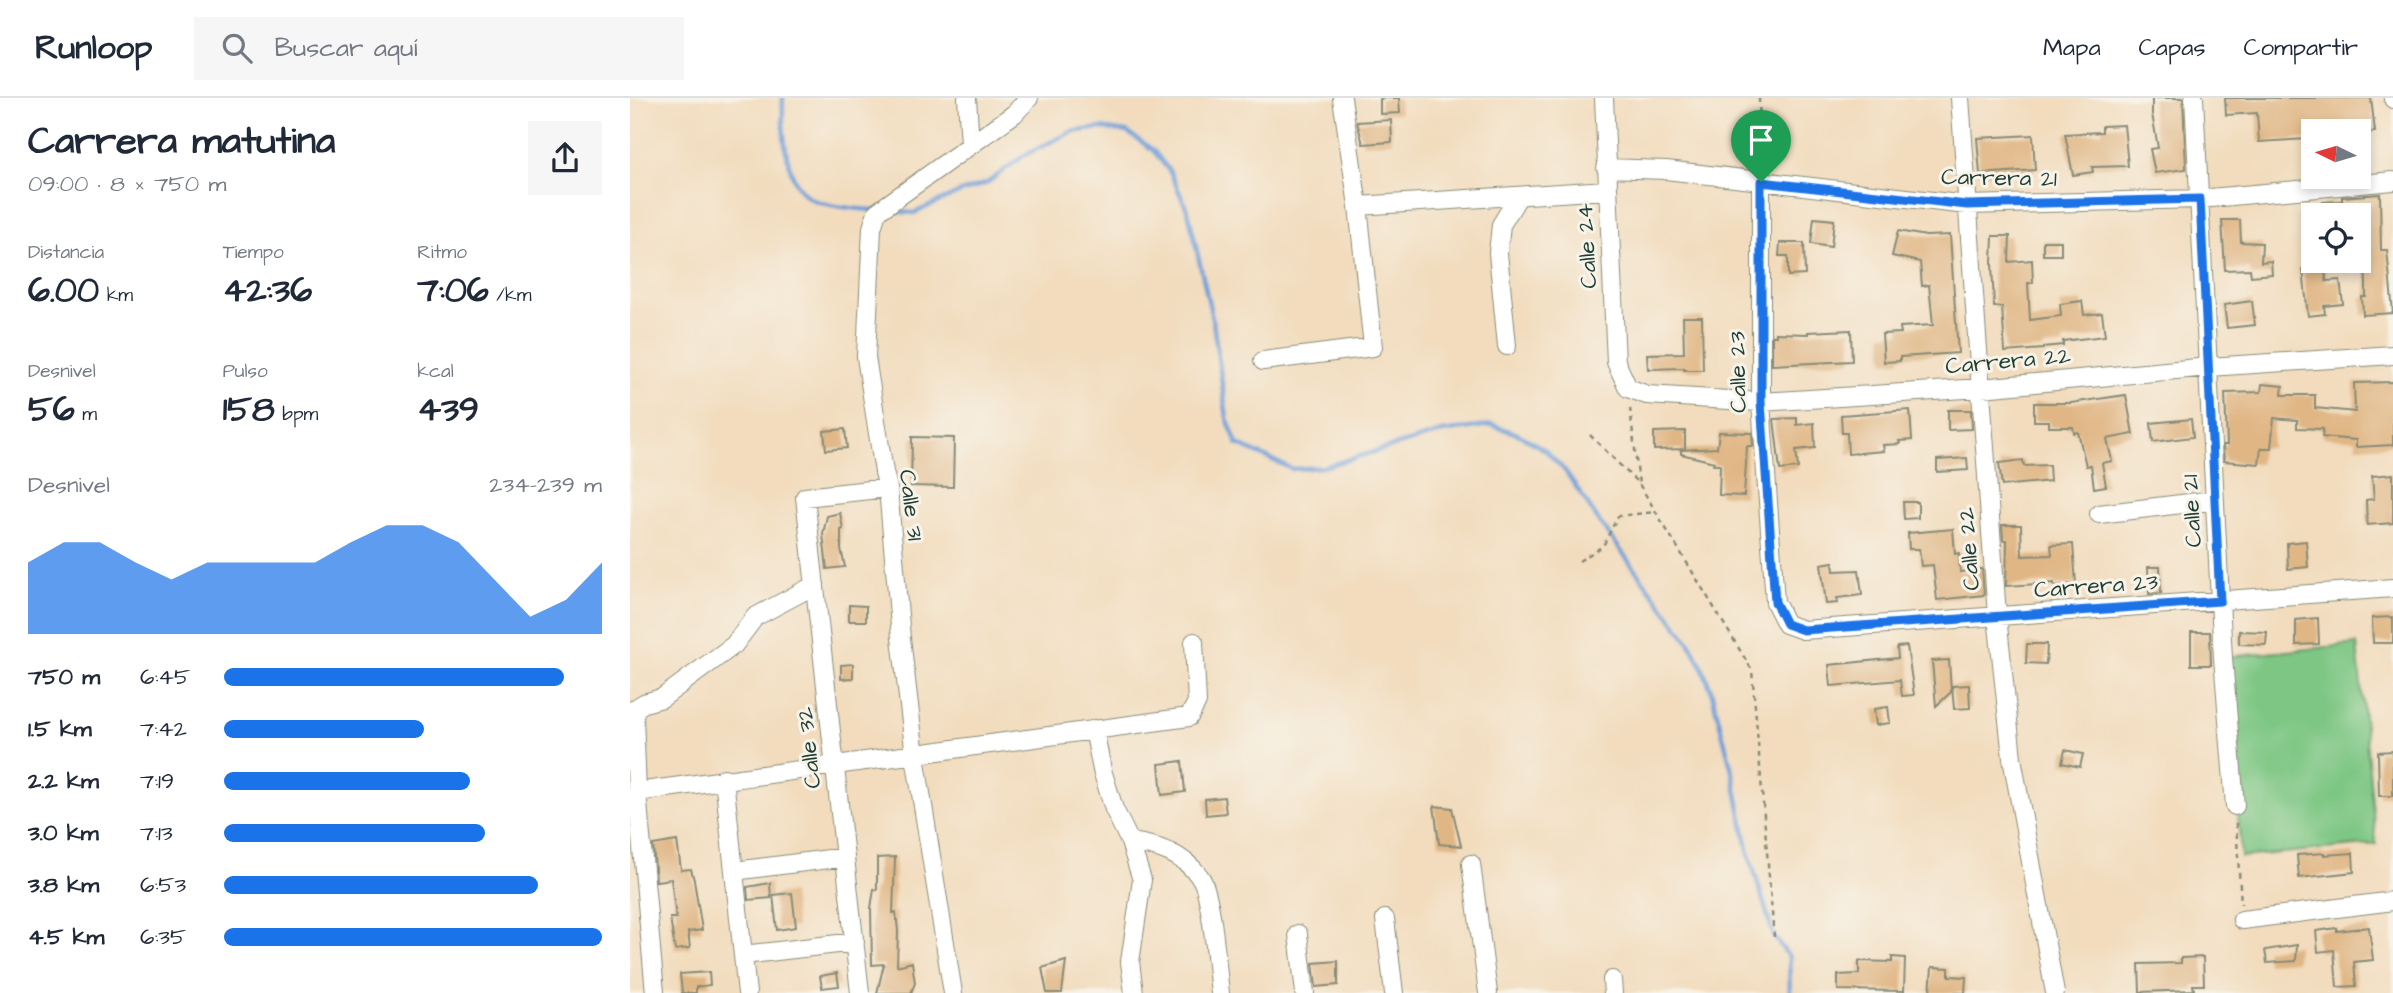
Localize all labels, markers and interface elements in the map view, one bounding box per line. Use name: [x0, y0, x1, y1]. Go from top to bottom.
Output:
search box: [194, 17, 684, 80]
text: Runloop: [35, 25, 152, 71]
icon: search: [218, 29, 256, 67]
text: Buscar aquí: [274, 30, 417, 66]
text: Mapa: [2043, 31, 2101, 65]
text: Capas: [2139, 31, 2205, 65]
text: Compartir: [2243, 31, 2358, 65]
pin: [1731, 110, 1791, 182]
text: Carrera matutina: [28, 116, 335, 168]
north arrow: [2301, 119, 2371, 189]
map controls: [2301, 119, 2371, 273]
button: share: [528, 121, 602, 195]
icon: arrive: [1742, 121, 1780, 159]
street label: Carrera 21: [1941, 161, 2057, 195]
text: 09:00 · 8 × 750 m: [28, 168, 226, 200]
street label: Calle 24: [1569, 202, 1605, 290]
button: locate: [2301, 203, 2371, 273]
text: Distancia: [28, 239, 104, 266]
text: Tiempo: [223, 239, 284, 266]
text: Ritmo: [417, 239, 467, 266]
text: 6.00: [28, 266, 99, 315]
text: 42:36: [223, 266, 312, 315]
text: 7:06: [417, 266, 489, 315]
text: km: [99, 282, 133, 309]
text: /km: [489, 282, 531, 309]
street label: Calle 23: [1721, 331, 1755, 413]
street label: Carrera 22: [1944, 340, 2072, 382]
text: Desnivel: [28, 358, 96, 385]
text: Pulso: [223, 358, 268, 385]
text: kcal: [417, 358, 454, 385]
text: 56: [28, 385, 75, 434]
text: 158: [223, 385, 275, 434]
text: 439: [417, 385, 479, 434]
text: m: [75, 401, 97, 428]
text: bpm: [275, 401, 318, 428]
street label: Calle 31: [891, 468, 931, 543]
text: Desnivel: [28, 469, 110, 501]
text: 234–239 m: [489, 469, 602, 501]
street label: Calle 21: [2174, 474, 2210, 548]
street label: Calle 22: [1950, 506, 1988, 592]
street label: Carrera 23: [2033, 566, 2159, 606]
text: 750 m: [28, 661, 100, 693]
text: 6:45: [140, 661, 190, 693]
street label: Calle 32: [789, 706, 829, 790]
text: 1.5 km: [28, 713, 92, 745]
text: 7:42: [140, 713, 187, 745]
text: 2.2 km: [28, 765, 99, 797]
text: 7:19: [140, 765, 174, 797]
text: 3.0 km: [28, 817, 99, 849]
text: 7:13: [140, 817, 173, 849]
text: 3.8 km: [28, 869, 99, 901]
text: 6:53: [140, 869, 186, 901]
text: 4.5 km: [28, 921, 104, 953]
text: 6:35: [140, 921, 186, 953]

